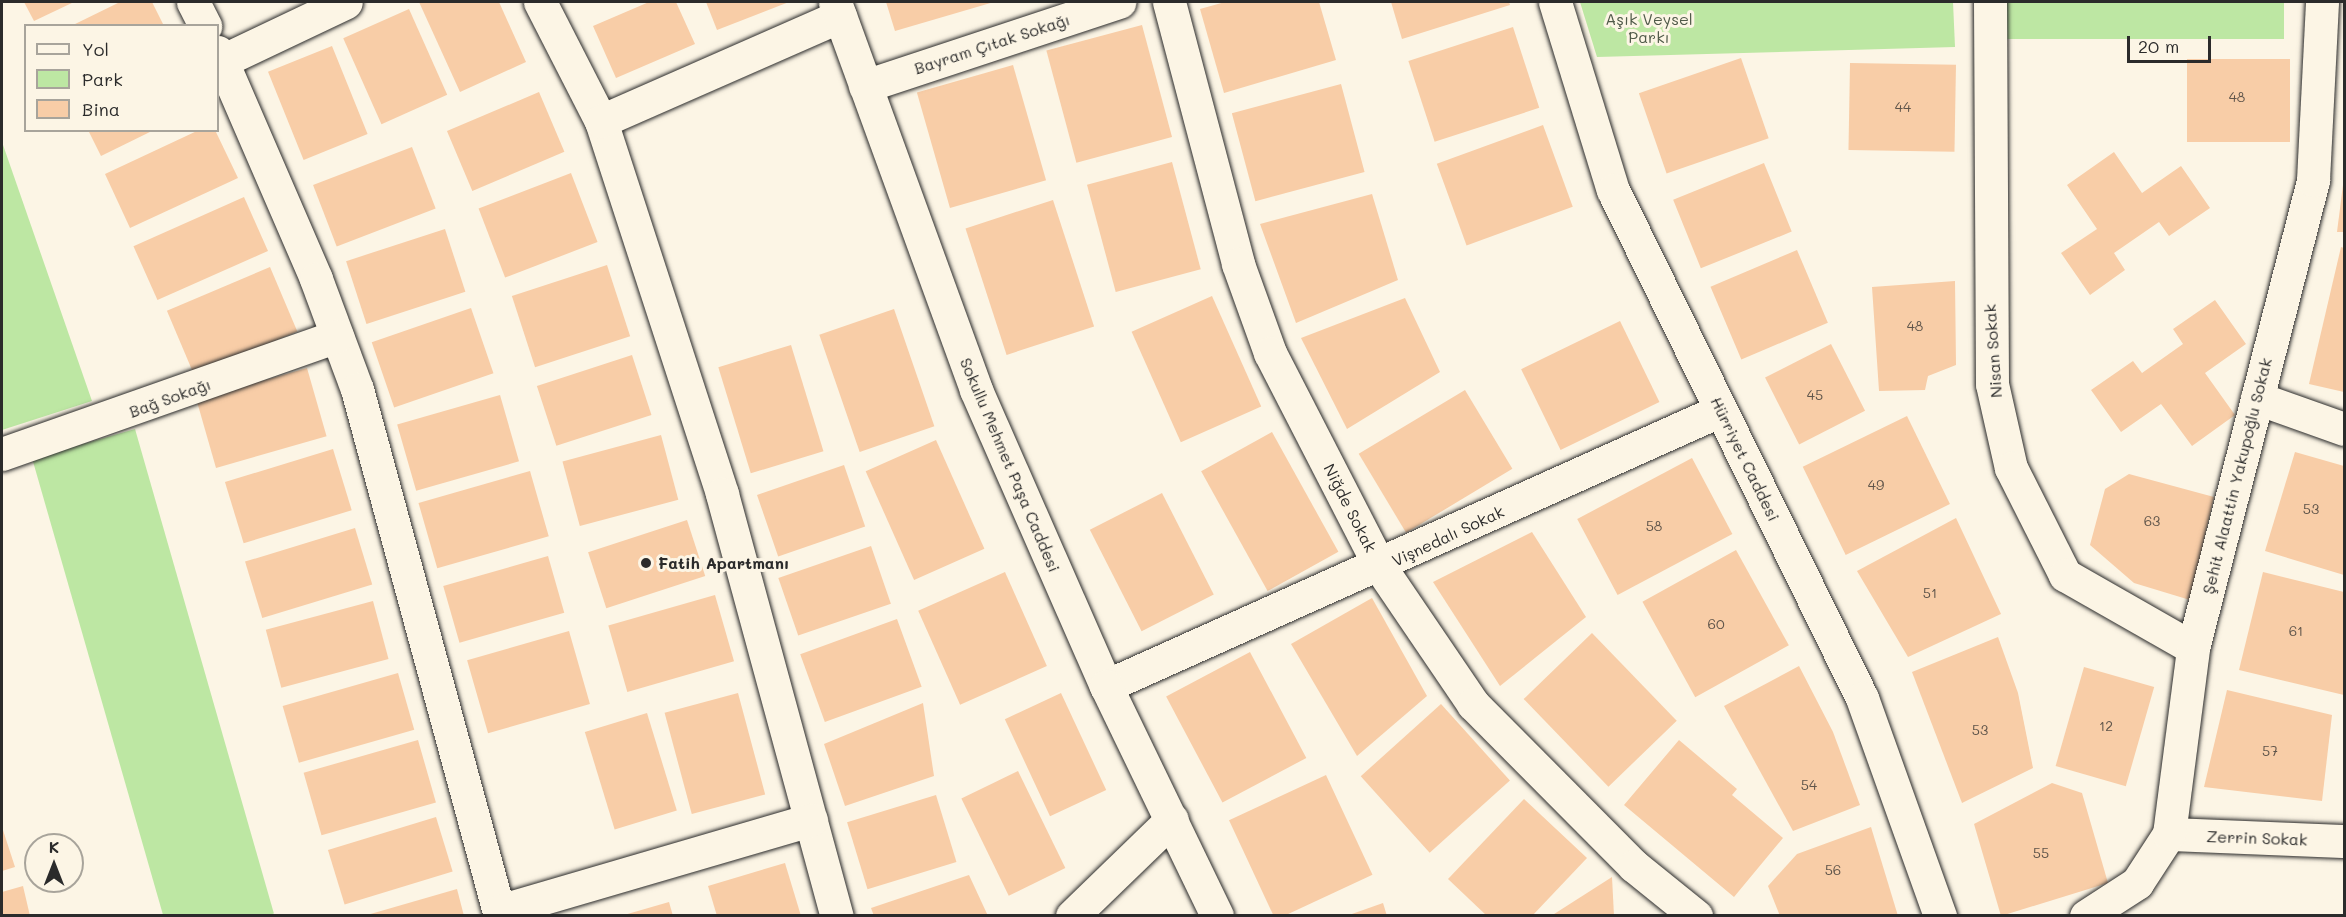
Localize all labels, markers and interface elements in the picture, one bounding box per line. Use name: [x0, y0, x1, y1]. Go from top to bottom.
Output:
park label: Aşık Veysel Parkı: [1605, 9, 1693, 47]
street label: Bayram Çıtak Sokağı: [912, 10, 1072, 78]
legend: [24, 24, 219, 132]
scale bar: [2130, 24, 2214, 62]
text: 20 m: [2138, 34, 2179, 58]
text: Yol: [82, 37, 109, 61]
text: Park: [82, 67, 123, 91]
house number: 48: [2229, 89, 2245, 105]
text: Bina: [82, 97, 120, 121]
house number: 44: [1895, 99, 1911, 115]
street label: Nisan Sokak: [1980, 304, 2006, 398]
house number: 48: [1907, 318, 1923, 334]
street label: Sokullu Mehmet Paşa Caddesi: [956, 355, 1064, 575]
street label: Şehit Alaattin Yakupoğlu Sokak: [2198, 356, 2276, 596]
street label: Bağ Sokağı: [127, 374, 213, 422]
house number: 45: [1807, 387, 1823, 403]
street label: Hürriyet Caddesi: [1707, 394, 1783, 524]
street label: Niğde Sokak: [1320, 461, 1380, 555]
house number: 49: [1868, 477, 1884, 493]
house number: 53: [2303, 501, 2319, 517]
street label: Vişnedalı Sokak: [1389, 502, 1507, 570]
house number: 63: [2144, 513, 2160, 529]
house number: 58: [1646, 518, 1662, 534]
place label: Fatih Apartmanı: [658, 553, 789, 573]
marker: Fatih Apartmanı: [639, 556, 653, 570]
house number: 51: [1923, 585, 1937, 601]
house number: 60: [1707, 616, 1725, 632]
house number: 61: [2289, 623, 2303, 639]
house number: 12: [2099, 718, 2113, 734]
house number: 53: [1972, 722, 1988, 738]
house number: 57: [2262, 743, 2278, 759]
house number: 54: [1801, 777, 1817, 793]
street label: Zerrin Sokak: [2206, 827, 2308, 849]
north arrow: [24, 833, 84, 893]
text: K: [49, 836, 59, 857]
house number: 55: [2033, 845, 2049, 861]
house number: 56: [1825, 862, 1841, 878]

